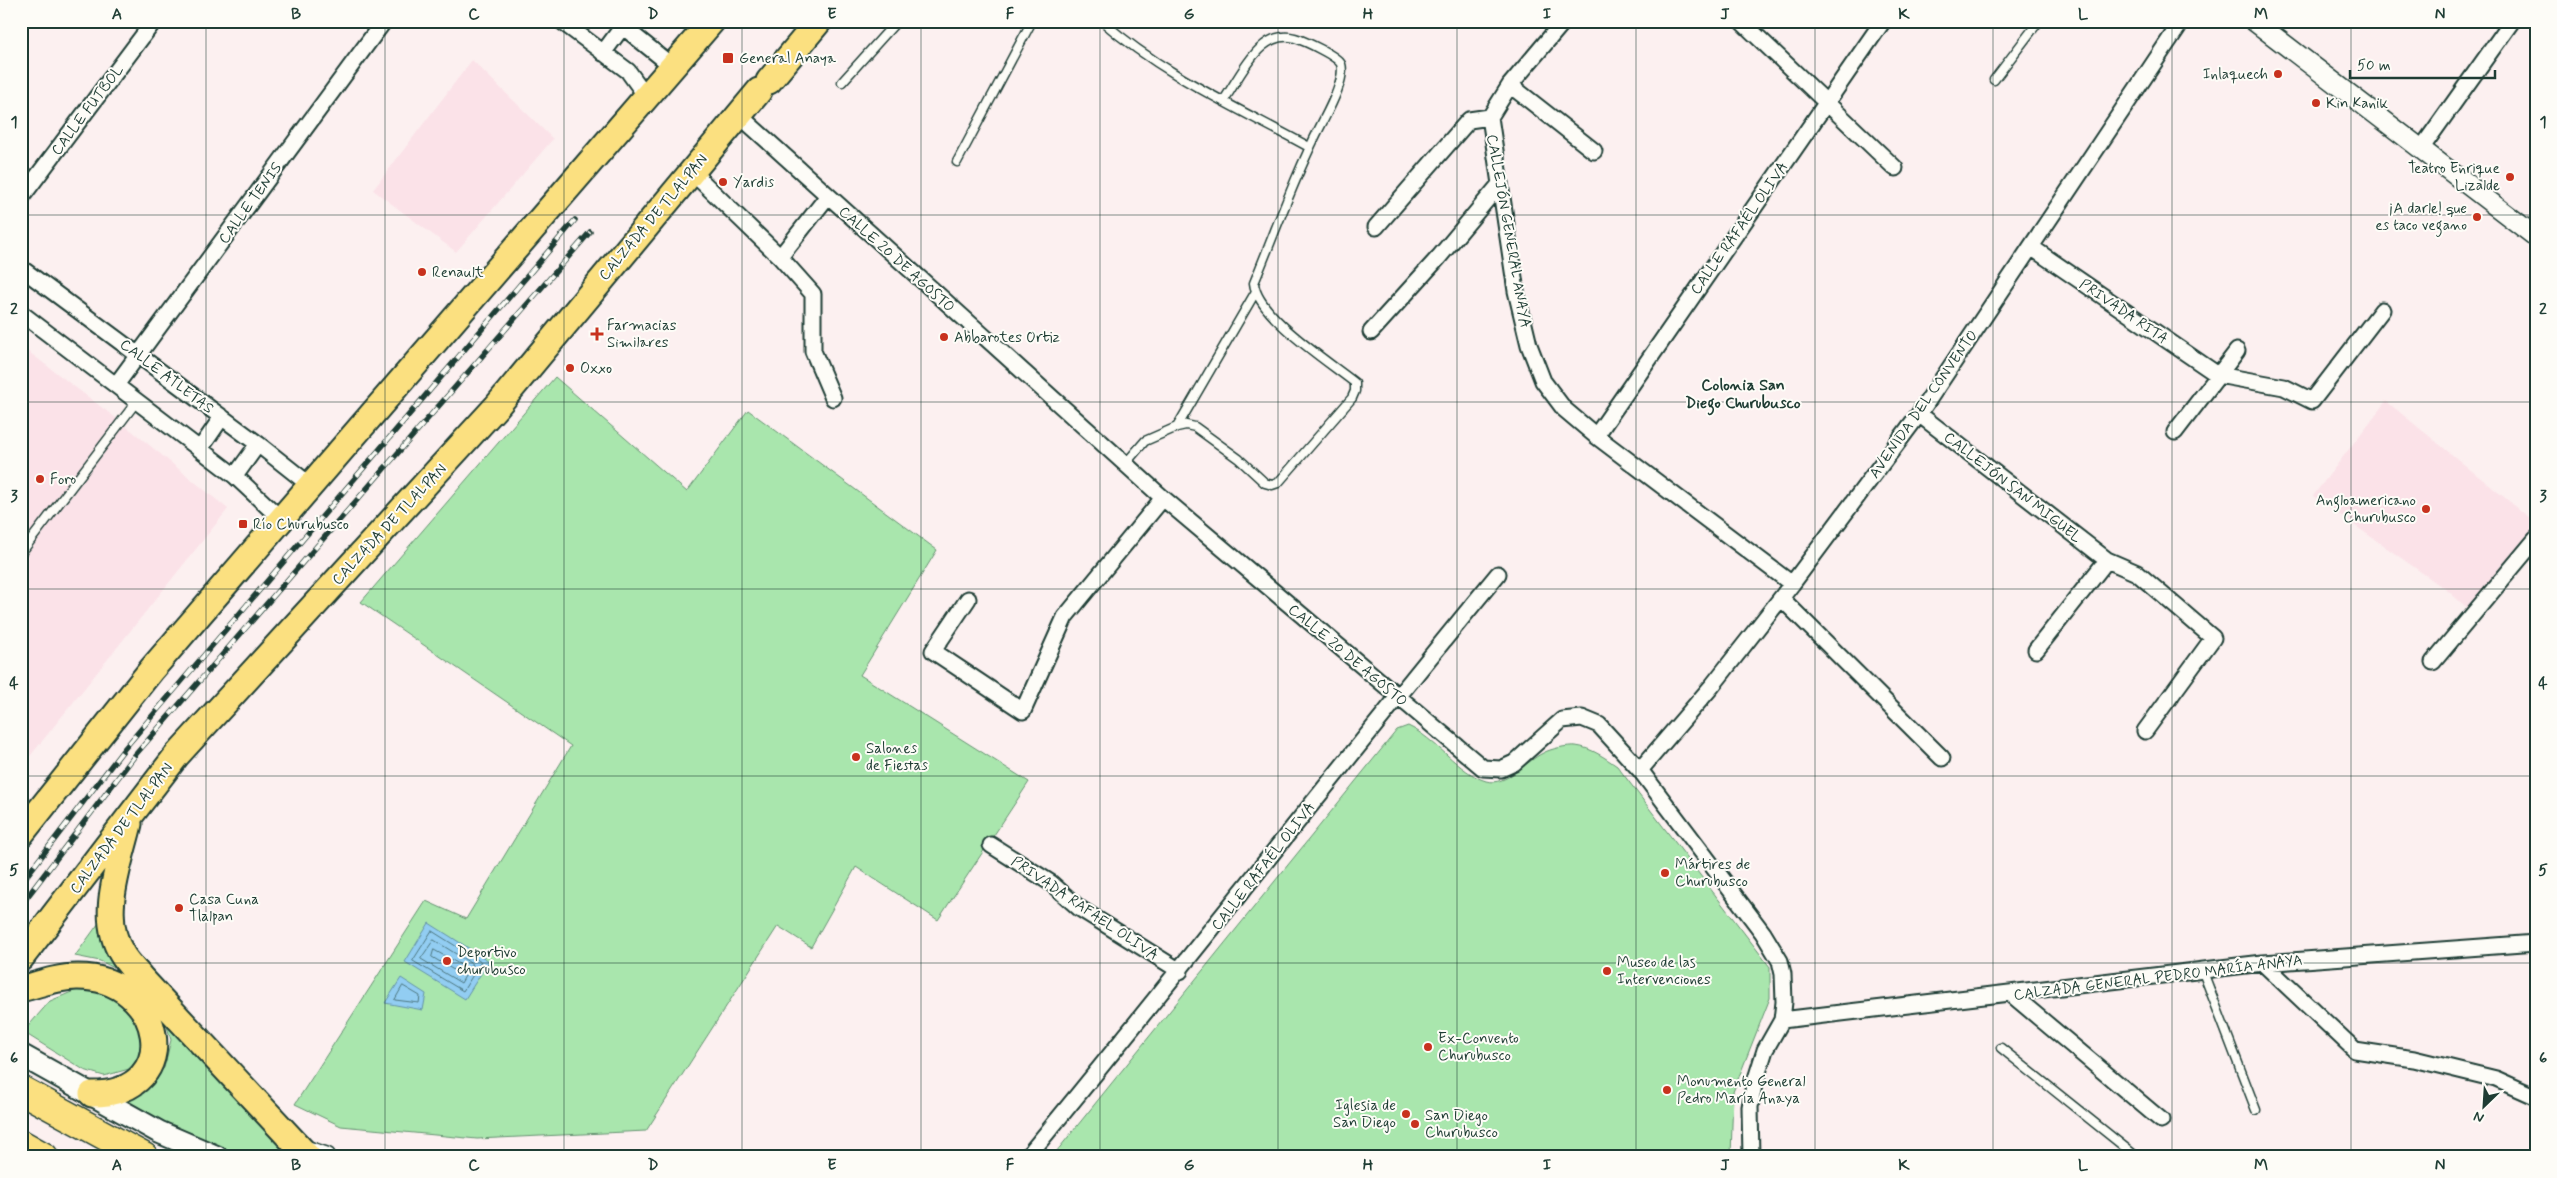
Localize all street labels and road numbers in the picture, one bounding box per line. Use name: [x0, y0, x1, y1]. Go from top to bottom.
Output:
street label: CALLE FUTBOL: [47, 61, 129, 160]
street label: CALLEJÓN GENERAL ANAYA: [1481, 133, 1535, 330]
street label: CALZADA DE TLALPAN: [595, 150, 713, 285]
street label: CALLE TENIS: [215, 158, 287, 248]
street label: CALLE RAFAÉL OLIVA: [1685, 158, 1793, 299]
street label: CALLE 20 DE AGOSTO: [834, 202, 959, 317]
street label: PRIVADA RITA: [2075, 275, 2172, 349]
street label: AVENIDA DEL CONVENTO: [1865, 326, 1983, 483]
street label: CALLE ATLETAS: [115, 335, 218, 419]
street label: CALLEJÓN SAN MIGUEL: [1939, 428, 2086, 548]
street label: CALZADA DE TLALPAN: [328, 460, 451, 590]
street label: CALLE 20 DE AGOSTO: [1284, 600, 1411, 712]
street label: CALZADA DE TLALPAN: [66, 759, 178, 898]
street label: CALLE RAFAÉL OLIVA: [1206, 798, 1320, 935]
street label: PRIVADA RAFAEL OLIVA: [1007, 852, 1162, 966]
street label: CALZADA GENERAL PEDRO MARÍA ANAYA: [2012, 949, 2304, 1006]

